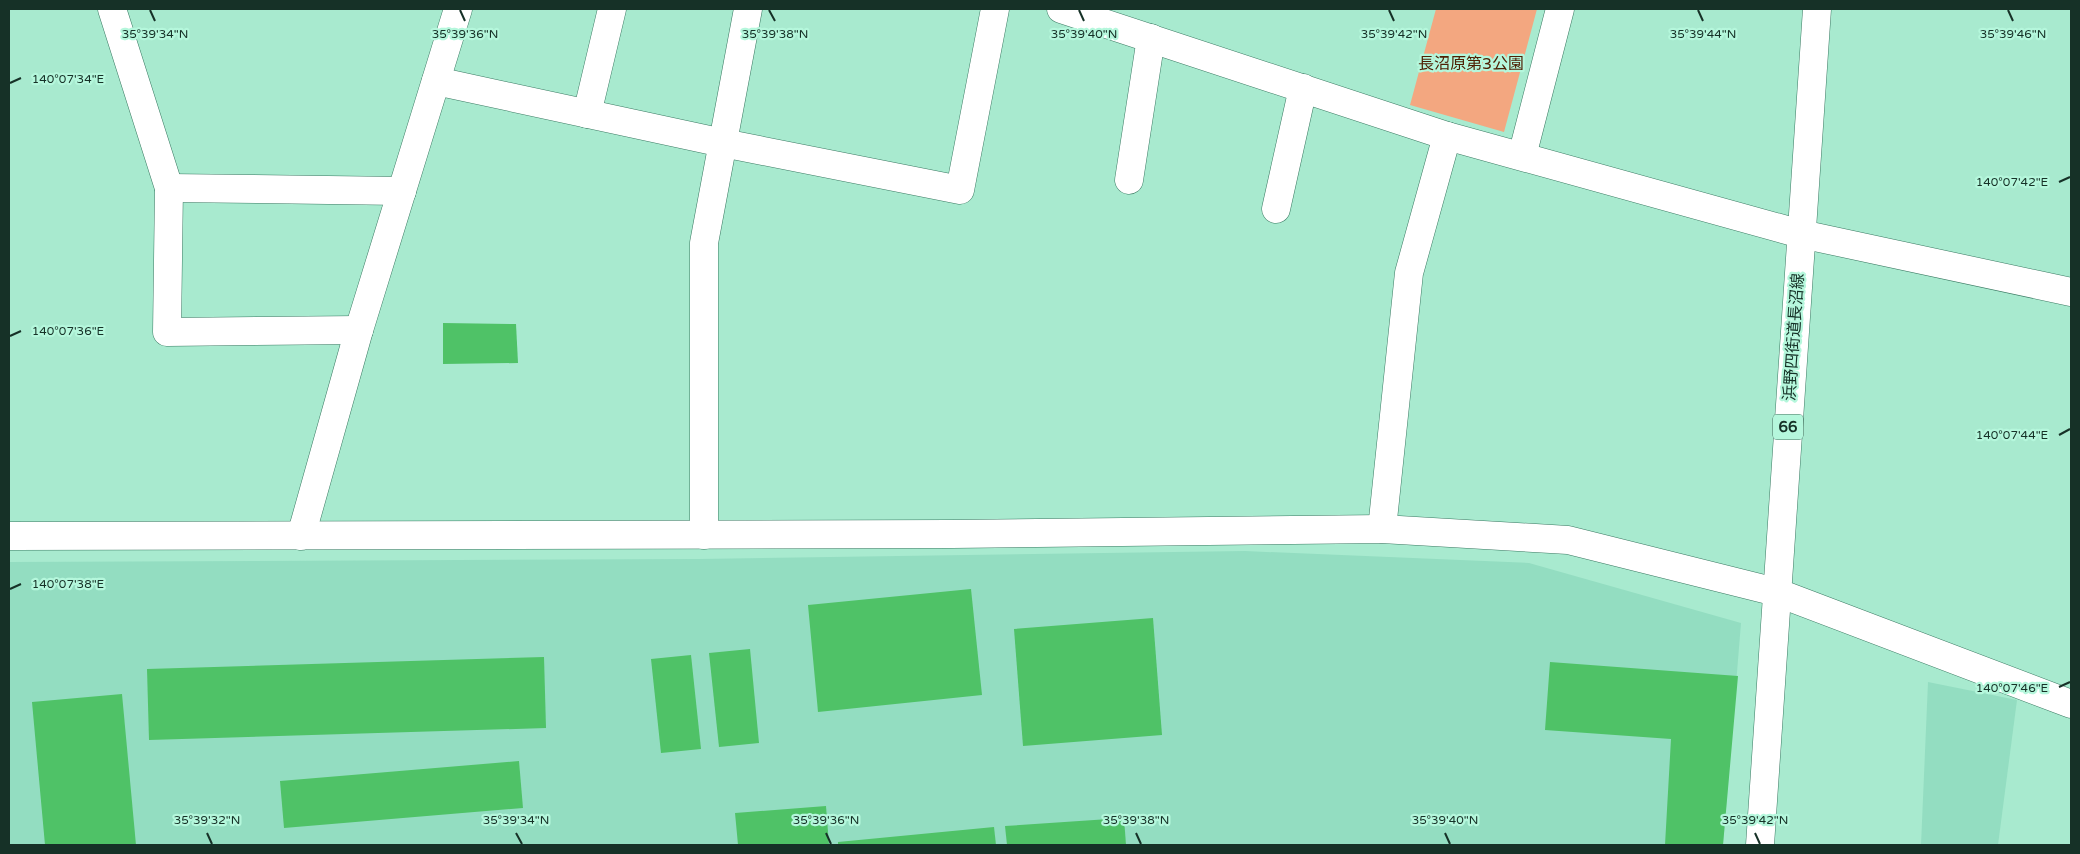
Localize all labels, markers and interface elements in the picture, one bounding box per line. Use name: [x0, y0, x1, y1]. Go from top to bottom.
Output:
text: 35°39'34"N: [122, 27, 188, 41]
text: 35°39'36"N: [432, 27, 498, 41]
text: 35°39'38"N: [742, 27, 808, 41]
text: 35°39'40"N: [1051, 27, 1117, 41]
text: 35°39'42"N: [1361, 27, 1427, 41]
text: 35°39'44"N: [1670, 27, 1736, 41]
text: 35°39'46"N: [1980, 27, 2046, 41]
park label: 長沼原第3公園: [1418, 54, 1524, 74]
text: 140°07'34"E: [32, 72, 105, 86]
text: 140°07'42"E: [1976, 175, 2049, 189]
street label: 浜野四街道長沼線: [1780, 272, 1808, 402]
text: 140°07'36"E: [32, 324, 105, 338]
road number: 66: [1773, 414, 1803, 440]
text: 140°07'44"E: [1976, 428, 2049, 442]
text: 140°07'38"E: [32, 577, 105, 591]
text: 140°07'46"E: [1976, 681, 2049, 695]
text: 35°39'32"N: [174, 813, 240, 827]
text: 35°39'34"N: [483, 813, 549, 827]
text: 35°39'36"N: [793, 813, 859, 827]
text: 35°39'38"N: [1103, 813, 1169, 827]
text: 35°39'40"N: [1412, 813, 1478, 827]
text: 35°39'42"N: [1722, 813, 1788, 827]

